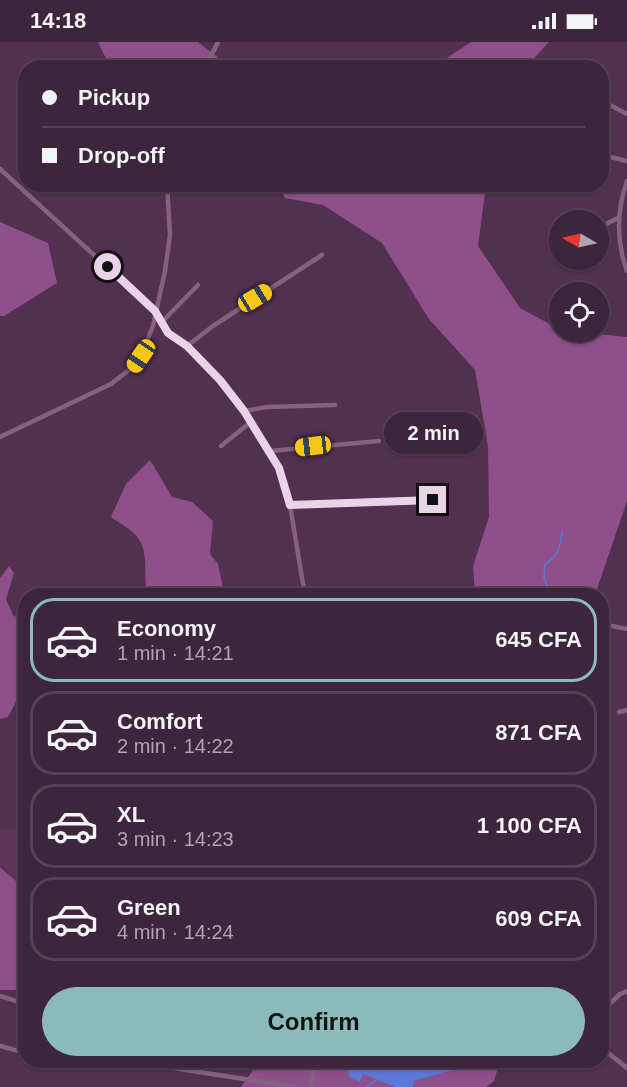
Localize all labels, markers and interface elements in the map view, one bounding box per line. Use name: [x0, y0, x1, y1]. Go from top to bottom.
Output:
text: 14:18: [30, 8, 86, 33]
text: Pickup: [78, 85, 150, 110]
text: Drop-off: [78, 143, 165, 168]
north arrow: [549, 210, 609, 270]
map controls: [549, 210, 609, 342]
route start: [94, 253, 121, 280]
car: [235, 281, 275, 315]
button: locate: [549, 282, 609, 342]
car: [123, 336, 159, 376]
callout: 2 min: [384, 413, 482, 455]
text: 2 min: [407, 422, 460, 444]
car: [294, 435, 332, 457]
route end: [419, 486, 446, 513]
icon: car: [45, 613, 99, 667]
text: Economy: [117, 616, 216, 641]
text: 645 CFA: [495, 627, 582, 652]
text: 1 min · 14:21: [117, 642, 234, 664]
icon: car: [45, 706, 99, 760]
text: Comfort: [117, 709, 203, 734]
text: 871 CFA: [495, 720, 582, 745]
text: 2 min · 14:22: [117, 735, 234, 757]
icon: car: [45, 799, 99, 853]
text: XL: [117, 802, 145, 827]
text: 1 100 CFA: [477, 813, 582, 838]
text: 3 min · 14:23: [117, 828, 234, 850]
icon: car: [45, 892, 99, 946]
text: Green: [117, 895, 181, 920]
text: 609 CFA: [495, 906, 582, 931]
text: 4 min · 14:24: [117, 921, 234, 943]
button: Confirm: [42, 987, 585, 1056]

